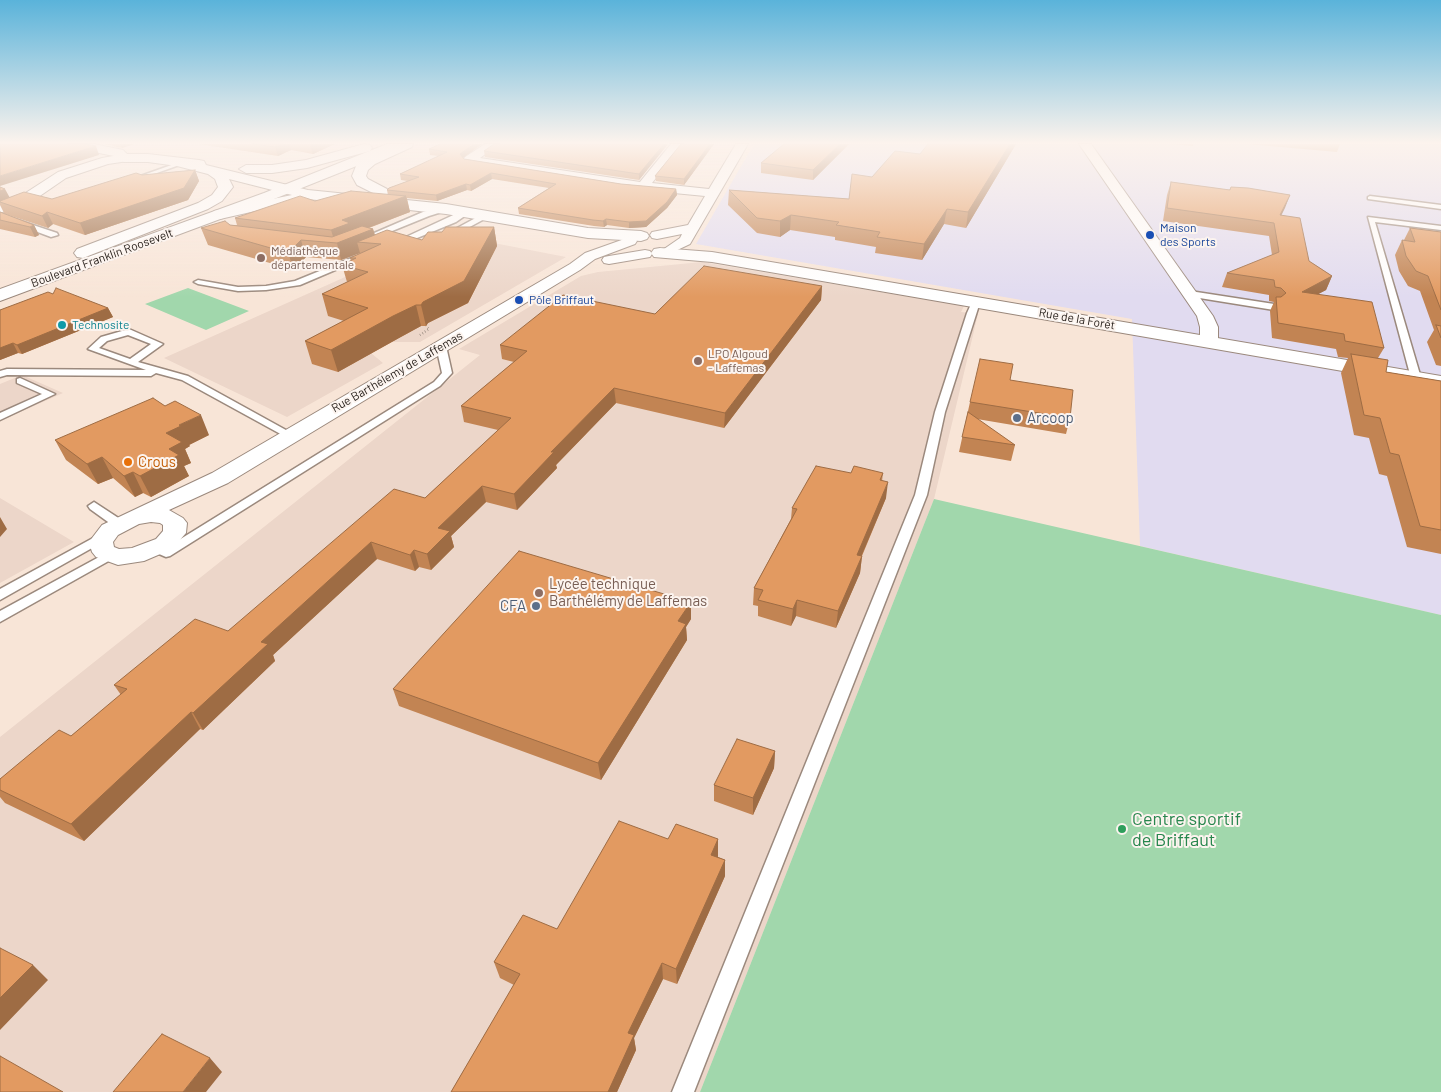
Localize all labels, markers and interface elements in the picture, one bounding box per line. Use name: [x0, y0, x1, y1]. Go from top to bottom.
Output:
place label: Maison des Sports: [1160, 221, 1216, 249]
street label: Boulevard Franklin Roosevelt: [29, 226, 175, 290]
marker: Maison des Sports: [1144, 229, 1156, 241]
place label: Médiathèque départementale: [271, 244, 354, 272]
marker: Médiathèque départementale: [255, 252, 267, 264]
place label: Pôle Briffaut: [529, 293, 594, 307]
marker: Pôle Briffaut: [513, 294, 525, 306]
street label: Rue de la Forêt: [1038, 305, 1116, 333]
place label: Technosite: [72, 318, 129, 332]
marker: Technosite: [56, 319, 68, 331]
street label: Rue Barthélemy de Laffemas: [329, 328, 465, 416]
place label: LPO Algoud - Laffemas: [708, 347, 768, 375]
marker: LPO Algoud - Laffemas: [692, 355, 704, 367]
place label: Arcoop: [1027, 409, 1074, 427]
marker: Arcoop: [1011, 412, 1023, 424]
place label: Crous: [138, 453, 176, 471]
marker: Crous: [122, 456, 134, 468]
place label: Lycée technique Barthélémy de Laffemas: [549, 575, 707, 610]
marker: Lycée technique Barthélémy de Laffemas: [533, 587, 545, 599]
place label: CFA: [500, 597, 526, 615]
marker: CFA: [530, 600, 542, 612]
place label: Centre sportif de Briffaut: [1132, 808, 1241, 851]
marker: Centre sportif de Briffaut: [1116, 823, 1128, 835]

